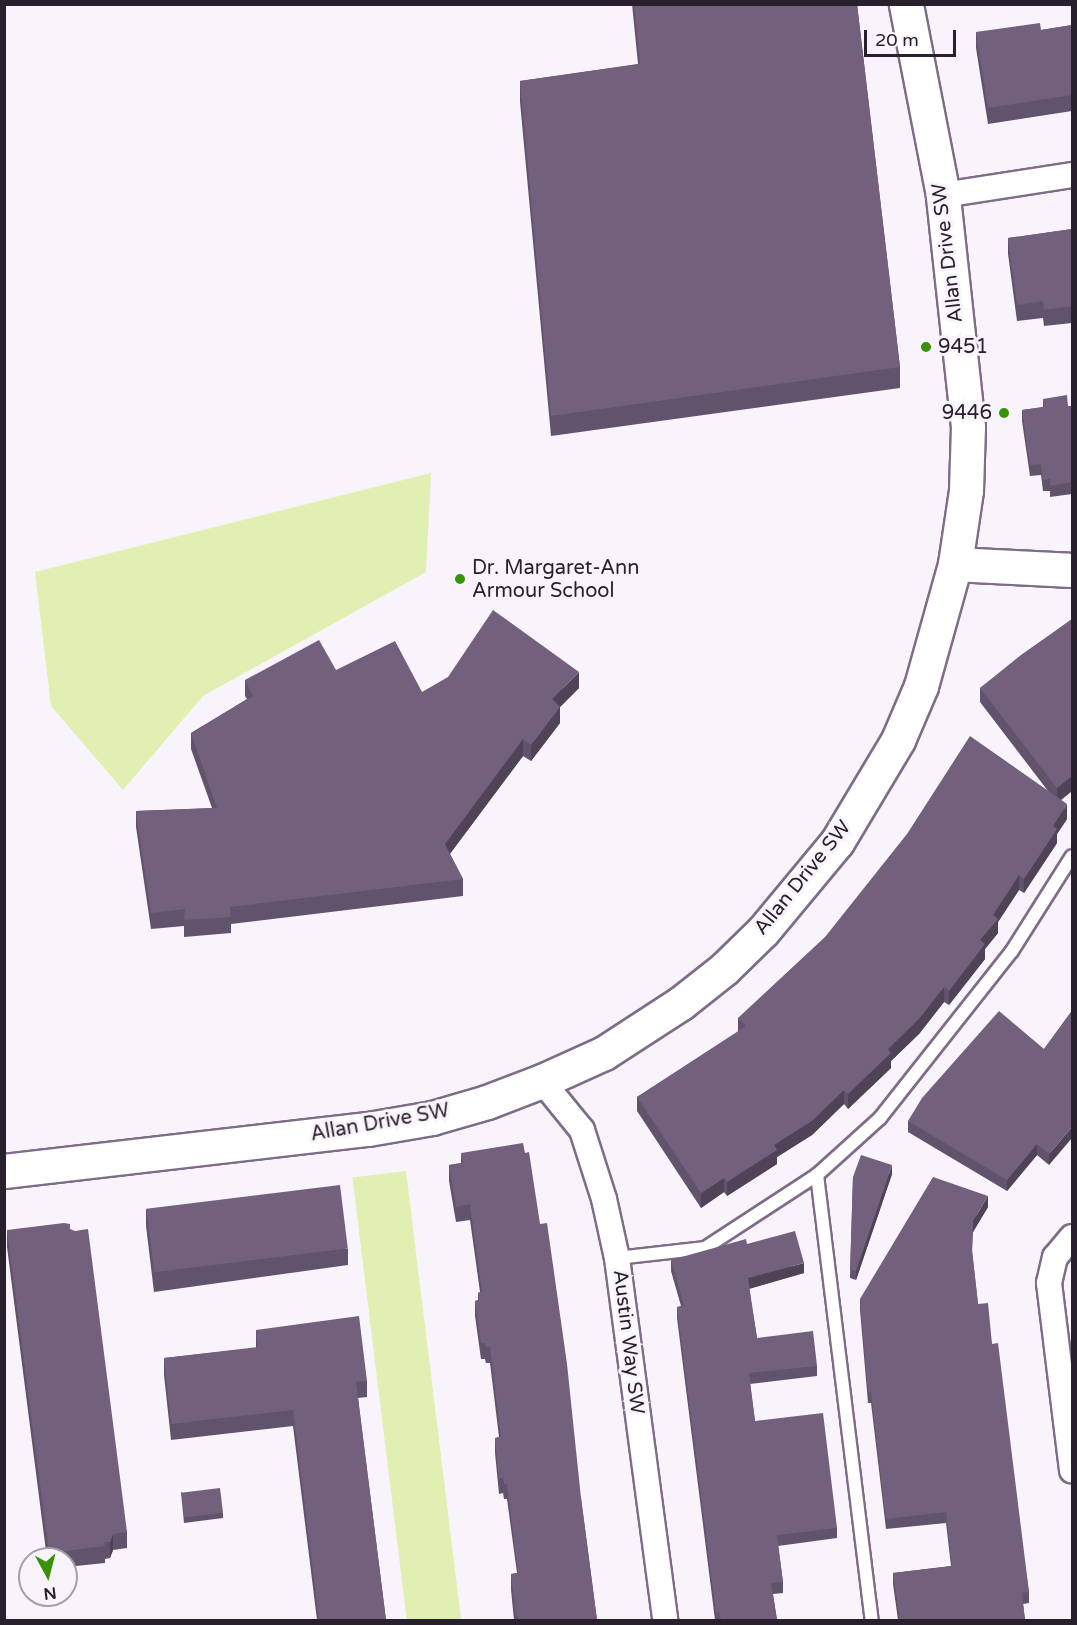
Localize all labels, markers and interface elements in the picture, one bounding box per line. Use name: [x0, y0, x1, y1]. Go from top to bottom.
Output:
scale bar: [867, 18, 958, 56]
text: 20 m: [875, 29, 919, 51]
street label: Allan Drive SW: [928, 182, 968, 324]
place label: 9451: [938, 335, 988, 359]
marker: 9451: [919, 340, 933, 354]
place label: 9446: [942, 401, 992, 425]
marker: 9446: [997, 406, 1011, 420]
place label: Dr. Margaret-Ann Armour School: [472, 556, 639, 603]
marker: Dr. Margaret-Ann Armour School: [453, 572, 467, 586]
street label: Allan Drive SW: [750, 816, 856, 940]
street label: Allan Drive SW: [309, 1099, 451, 1147]
street label: Austin Way SW: [607, 1268, 649, 1416]
north arrow: [18, 1547, 78, 1607]
text: N: [42, 1582, 58, 1604]

